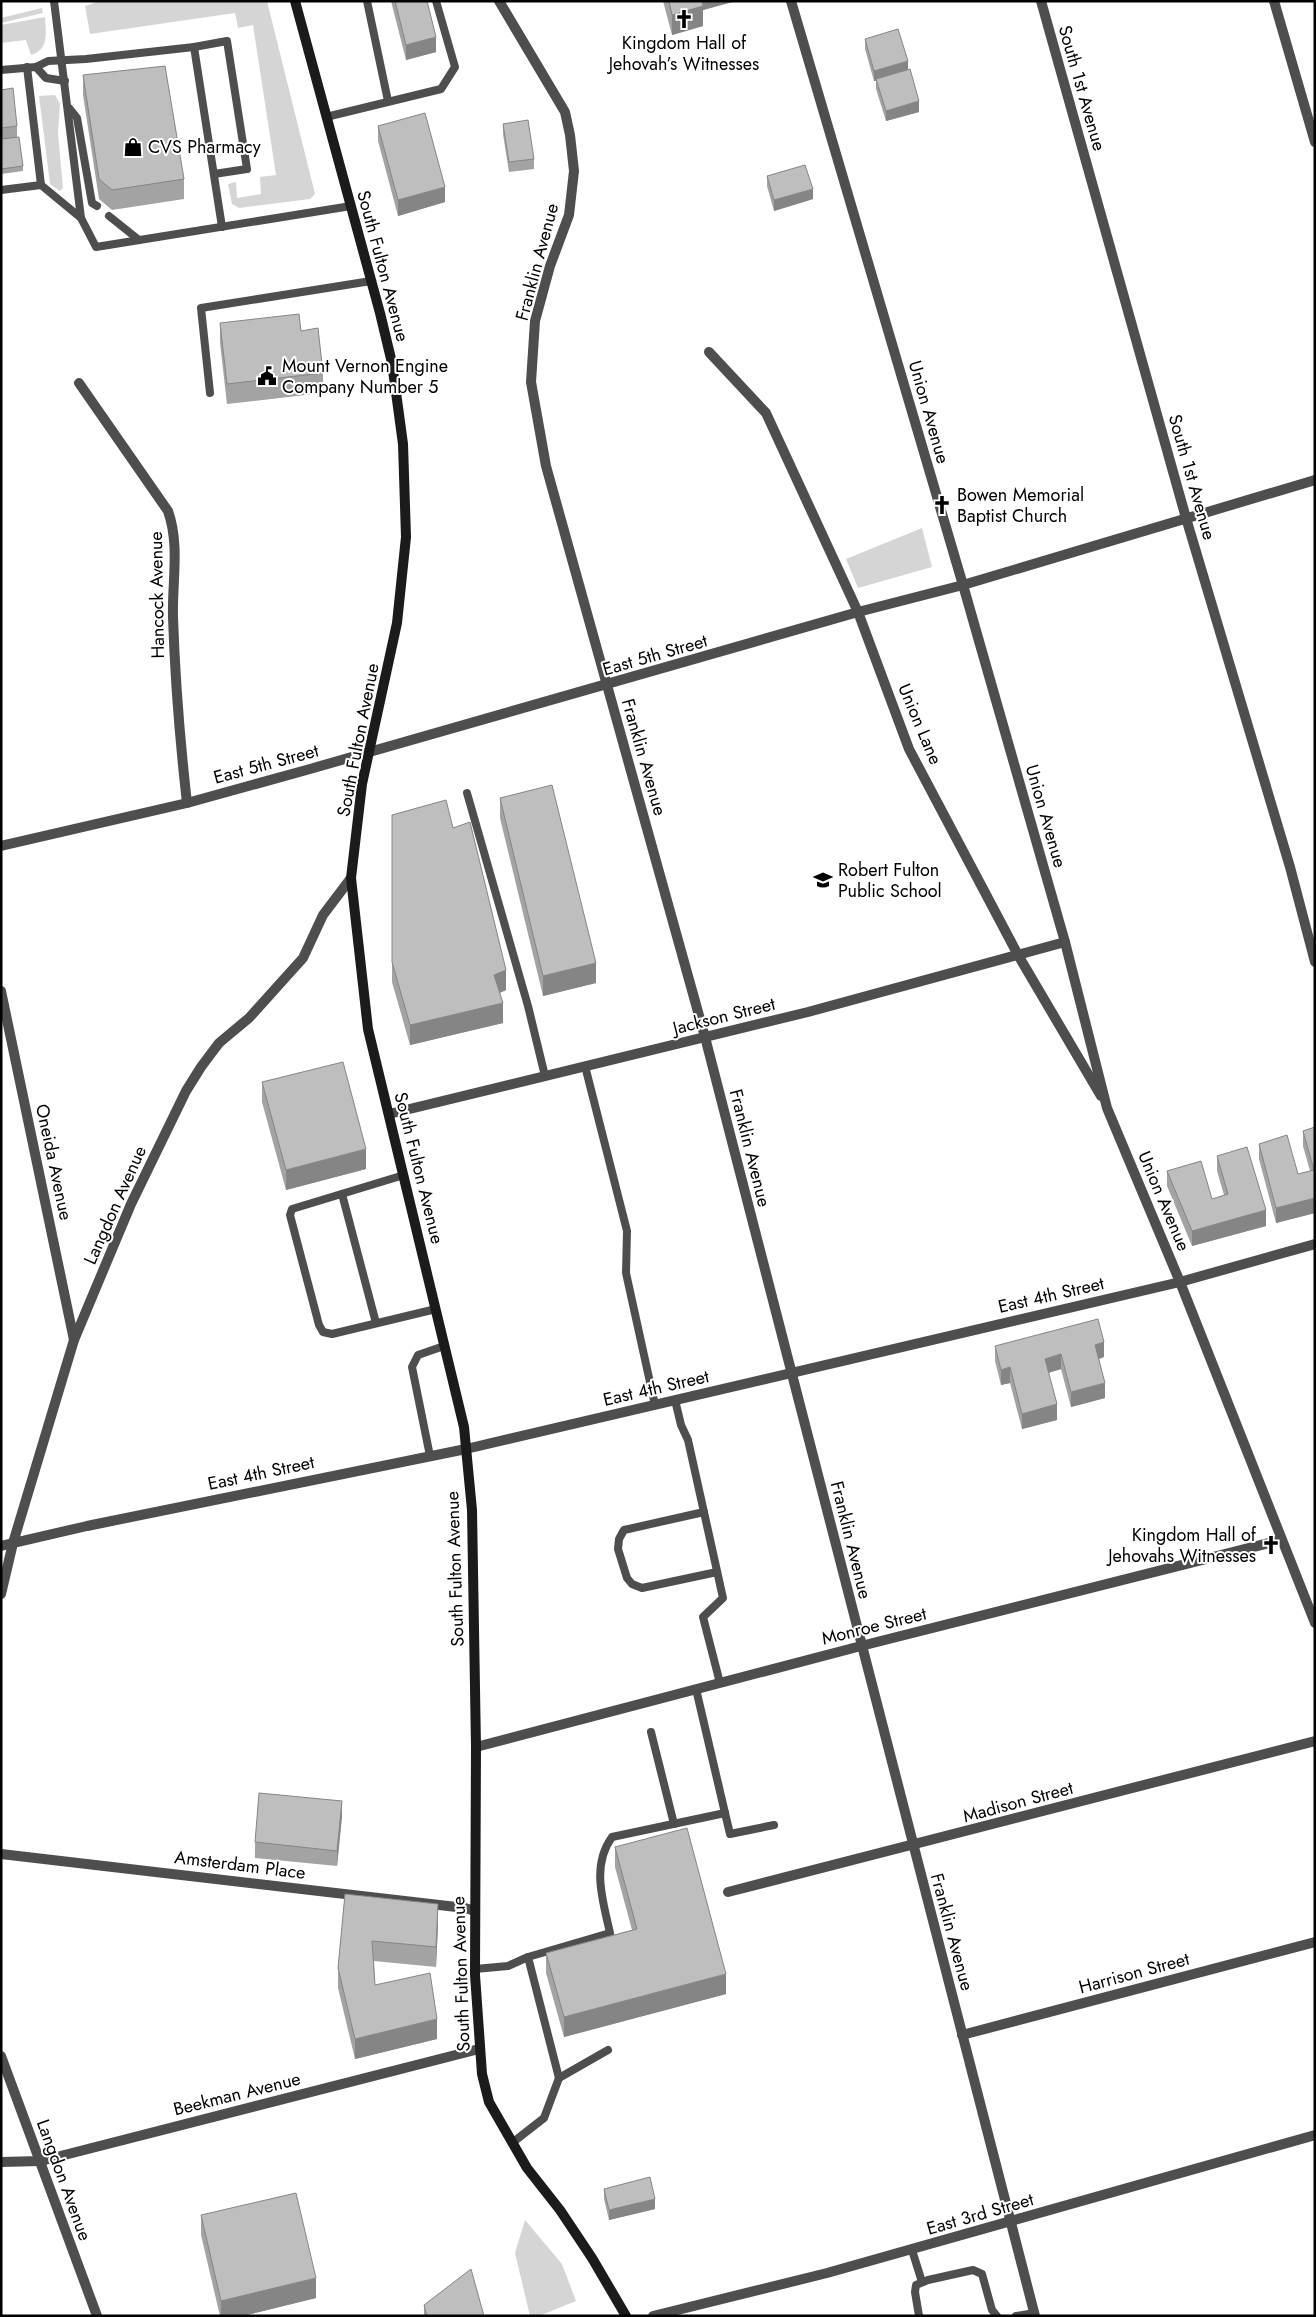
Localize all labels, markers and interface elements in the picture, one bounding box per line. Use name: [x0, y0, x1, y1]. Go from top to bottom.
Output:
church icon: Kingdom Hall of Jehovah’s Witnesses: [673, 8, 695, 30]
street label: South 1st Avenue: [1052, 22, 1112, 154]
place label: Kingdom Hall of Jehovah’s Witnesses: [607, 30, 759, 77]
place label: CVS Pharmacy: [148, 134, 261, 160]
shop icon: CVS Pharmacy: [122, 136, 144, 158]
street label: South Fulton Avenue: [350, 187, 416, 345]
street label: Franklin Avenue: [509, 200, 565, 324]
place label: Mount Vernon Engine Company Number 5: [282, 353, 448, 400]
street label: Union Avenue: [902, 357, 956, 467]
public building icon: Mount Vernon Engine Company Number 5: [256, 365, 278, 387]
street label: South 1st Avenue: [1162, 411, 1222, 543]
place label: Bowen Memorial Baptist Church: [957, 482, 1084, 529]
church icon: Bowen Memorial Baptist Church: [931, 494, 953, 516]
street label: Hancock Avenue: [143, 531, 171, 659]
street label: East 5th Street: [600, 627, 711, 682]
street label: South Fulton Avenue: [330, 661, 386, 819]
street label: Union Lane: [891, 680, 949, 768]
street label: Franklin Avenue: [615, 695, 673, 819]
street label: East 5th Street: [211, 737, 322, 791]
street label: Union Avenue: [1019, 761, 1073, 871]
place label: Robert Fulton Public School: [838, 857, 942, 904]
school or university icon: Robert Fulton Public School: [812, 869, 834, 891]
street label: Jackson Street: [668, 991, 778, 1042]
street label: Franklin Avenue: [723, 1086, 777, 1210]
street label: South Fulton Avenue: [388, 1089, 450, 1247]
street label: Oneida Avenue: [29, 1102, 79, 1222]
street label: Langdon Avenue: [77, 1141, 153, 1269]
street label: Union Avenue: [1131, 1147, 1197, 1255]
street label: East 4th Street: [995, 1270, 1107, 1320]
street label: East 4th Street: [600, 1363, 712, 1413]
street label: East 4th Street: [205, 1449, 317, 1497]
street label: Franklin Avenue: [824, 1478, 878, 1602]
street label: South Fulton Avenue: [439, 1491, 471, 1647]
place label: Kingdom Hall of Jehovahs Witnesses: [1106, 1522, 1257, 1569]
church icon: Kingdom Hall of Jehovahs Witnesses: [1260, 1534, 1282, 1556]
street label: Monroe Street: [819, 1600, 930, 1652]
street label: Madison Street: [960, 1775, 1077, 1829]
street label: Amsterdam Place: [173, 1844, 307, 1886]
street label: Franklin Avenue: [924, 1870, 980, 1994]
street label: South Fulton Avenue: [445, 1896, 477, 2052]
street label: Harrison Street: [1076, 1946, 1193, 2000]
street label: Beekman Avenue: [171, 2066, 303, 2122]
street label: Langdon Avenue: [30, 2116, 98, 2244]
street label: East 3rd Street: [923, 2186, 1037, 2242]

